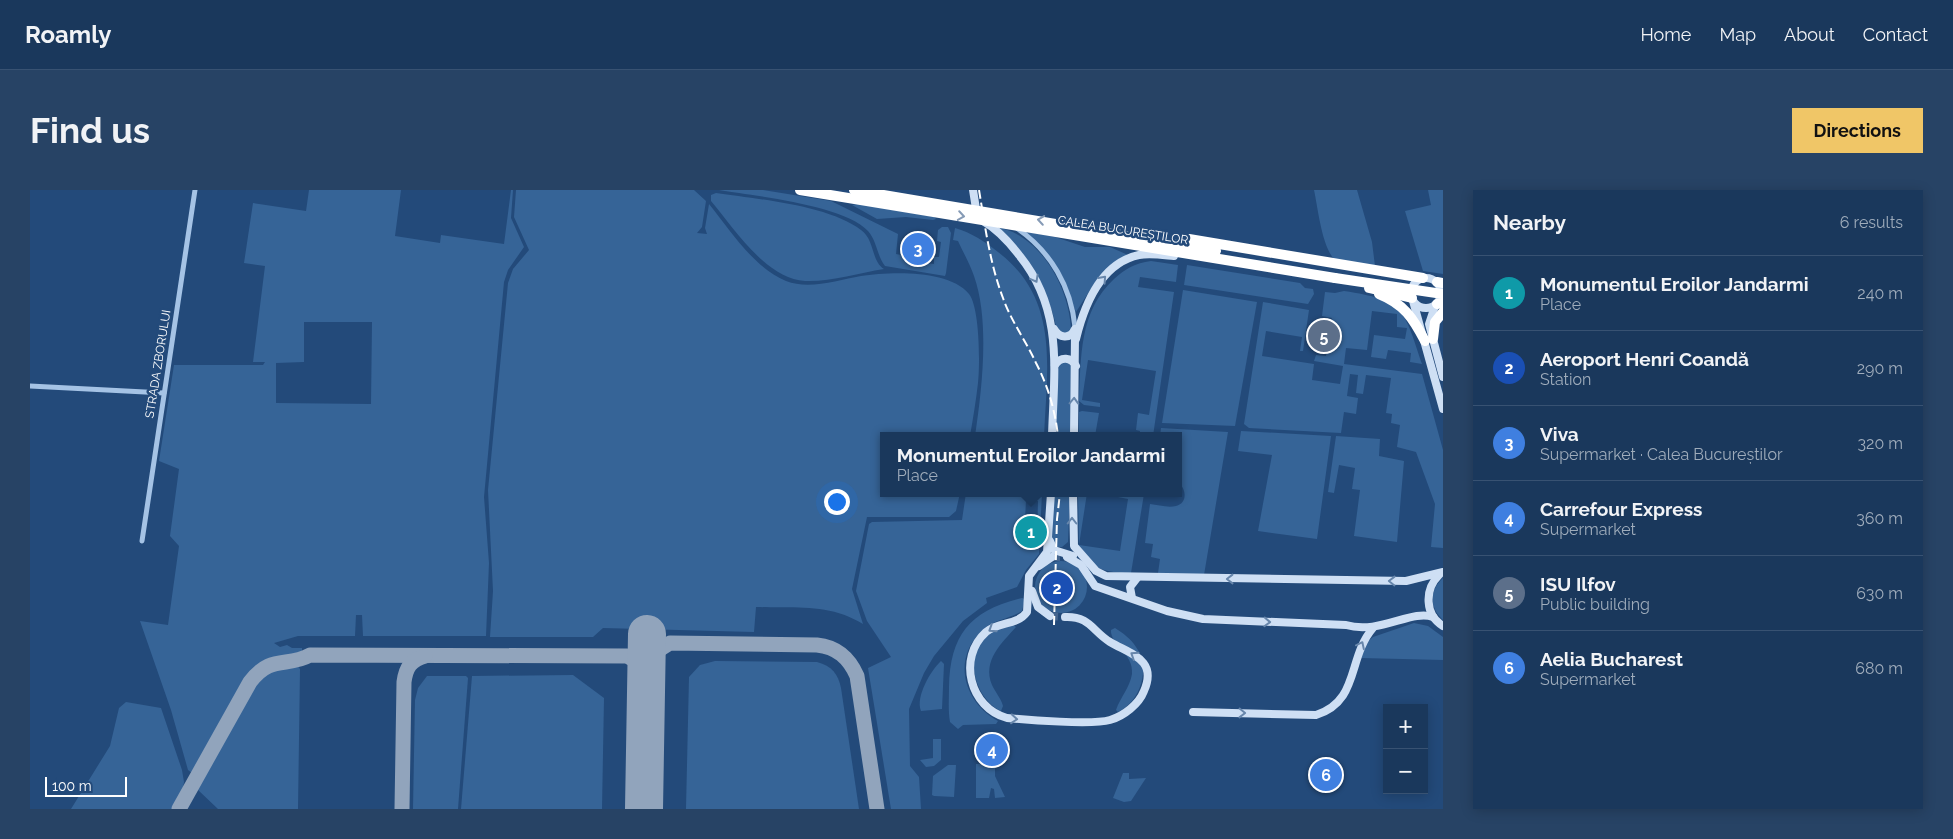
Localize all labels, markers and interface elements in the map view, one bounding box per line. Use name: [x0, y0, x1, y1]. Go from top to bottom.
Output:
text: Roamly: [25, 20, 111, 49]
text: Home: [1640, 24, 1691, 45]
text: Map: [1719, 24, 1756, 45]
text: About: [1784, 24, 1835, 45]
text: Contact: [1863, 24, 1928, 45]
button: Directions: [1792, 108, 1923, 153]
text: Find us: [30, 110, 150, 151]
one-way arrow: [956, 210, 965, 220]
text: Nearby: [1493, 210, 1566, 235]
street label: CALEA BUCUREȘTILOR: [1057, 213, 1189, 247]
text: 6 results: [1840, 213, 1903, 232]
one-way arrow: [1036, 215, 1045, 225]
pin: 3: [902, 230, 934, 268]
one-way arrow: [1029, 273, 1039, 282]
text: Monumentul Eroilor Jandarmi: [1540, 273, 1809, 295]
one-way arrow: [1097, 276, 1106, 285]
text: 1: [1505, 284, 1513, 303]
text: 240 m: [1857, 284, 1903, 303]
text: Place: [1540, 295, 1581, 314]
street label: STRADA ZBORULUI: [143, 309, 173, 419]
pin: 5: [1308, 317, 1340, 355]
text: Aeroport Henri Coandă: [1540, 348, 1749, 370]
text: 2: [1504, 359, 1514, 378]
text: 290 m: [1857, 359, 1903, 378]
text: Station: [1540, 370, 1591, 389]
one-way arrow: [1069, 397, 1080, 405]
text: Viva: [1540, 423, 1579, 445]
popup: [880, 432, 1182, 497]
text: 3: [1505, 434, 1513, 453]
text: 320 m: [1858, 434, 1903, 453]
text: Monumentul Eroilor Jandarmi: [897, 444, 1165, 466]
text: Supermarket · Calea Bucureștilor: [1540, 445, 1783, 464]
text: Place: [897, 466, 938, 485]
your location: [824, 489, 850, 515]
text: Carrefour Express: [1540, 498, 1702, 520]
text: 4: [1504, 509, 1514, 528]
text: 360 m: [1856, 509, 1903, 528]
pin: 1: [1015, 513, 1047, 551]
one-way arrow: [1067, 517, 1078, 525]
text: Supermarket: [1540, 520, 1636, 539]
pin: 2: [1041, 569, 1073, 607]
text: ISU Ilfov: [1540, 573, 1616, 595]
one-way arrow: [1226, 574, 1234, 584]
one-way arrow: [1388, 576, 1396, 586]
text: 5: [1505, 584, 1513, 603]
text: 630 m: [1856, 584, 1903, 603]
text: Public building: [1540, 595, 1650, 614]
one-way arrow: [1264, 616, 1272, 627]
one-way arrow: [988, 622, 997, 632]
one-way arrow: [1355, 641, 1365, 650]
text: Aelia Bucharest: [1540, 648, 1683, 670]
one-way arrow: [1130, 652, 1139, 661]
text: 6: [1504, 659, 1514, 678]
text: 680 m: [1855, 659, 1903, 678]
text: Supermarket: [1540, 670, 1636, 689]
map controls: [1383, 704, 1428, 794]
button: +: [1383, 704, 1428, 749]
one-way arrow: [1238, 708, 1246, 719]
one-way arrow: [1010, 713, 1018, 724]
pin: 4: [976, 731, 1008, 769]
button: −: [1383, 749, 1428, 794]
pin: 6: [1310, 756, 1342, 794]
scale bar: [45, 774, 128, 797]
text: 100 m: [52, 778, 92, 794]

